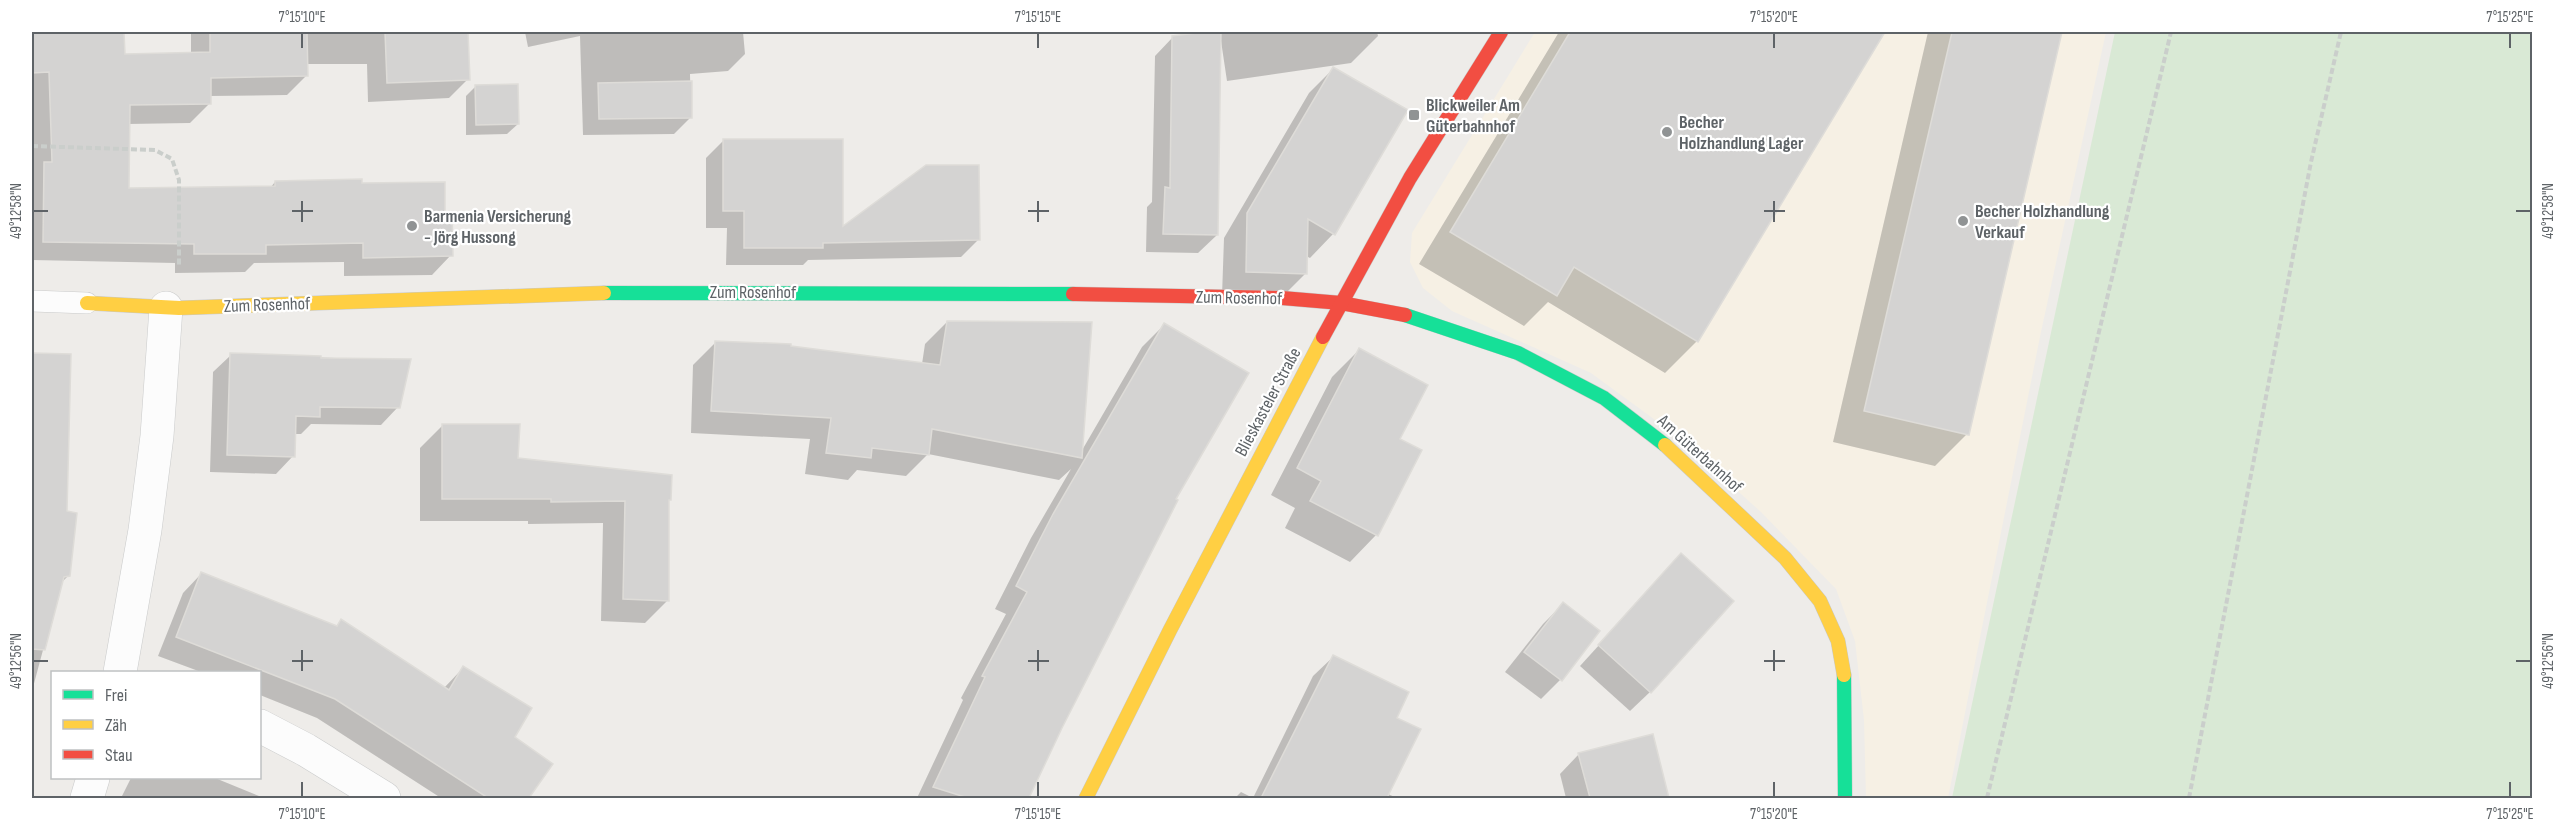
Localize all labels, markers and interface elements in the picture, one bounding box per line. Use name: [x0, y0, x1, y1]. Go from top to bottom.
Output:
text: 7°15'10"E: [278, 8, 326, 27]
text: 7°15'15"E: [1015, 8, 1061, 27]
text: 7°15'20"E: [1750, 8, 1798, 27]
text: 7°15'25"E: [2486, 8, 2534, 27]
place label: Blickweiler Am Güterbahnhof: [1426, 95, 1520, 137]
marker: Blickweiler Am Güterbahnhof: [1407, 108, 1421, 122]
place label: Becher Holzhandlung Lager: [1679, 112, 1804, 154]
marker: Becher Holzhandlung Lager: [1660, 125, 1674, 139]
text: 49°12'58"N: [7, 183, 26, 239]
text: 49°12'58"N: [2539, 183, 2558, 239]
place label: Becher Holzhandlung Verkauf: [1975, 201, 2110, 243]
place label: Barmenia Versicherung - Jörg Hussong: [424, 206, 572, 248]
marker: Becher Holzhandlung Verkauf: [1956, 214, 1970, 228]
marker: Barmenia Versicherung - Jörg Hussong: [405, 219, 419, 233]
street label: Zum Rosenhof: [710, 282, 797, 303]
street label: Zum Rosenhof: [1196, 287, 1283, 309]
street label: Zum Rosenhof: [223, 293, 311, 317]
street label: Blieskasteler Straße: [1231, 344, 1305, 460]
street label: Am Güterbahnhof: [1653, 410, 1747, 498]
text: 49°12'56"N: [7, 633, 26, 689]
text: 49°12'56"N: [2539, 633, 2558, 689]
legend: [51, 671, 261, 779]
text: Frei: [105, 685, 127, 706]
text: Zäh: [105, 715, 127, 736]
text: Stau: [105, 745, 133, 766]
text: 7°15'10"E: [278, 805, 326, 824]
text: 7°15'15"E: [1015, 805, 1061, 824]
text: 7°15'20"E: [1750, 805, 1798, 824]
text: 7°15'25"E: [2486, 805, 2534, 824]

